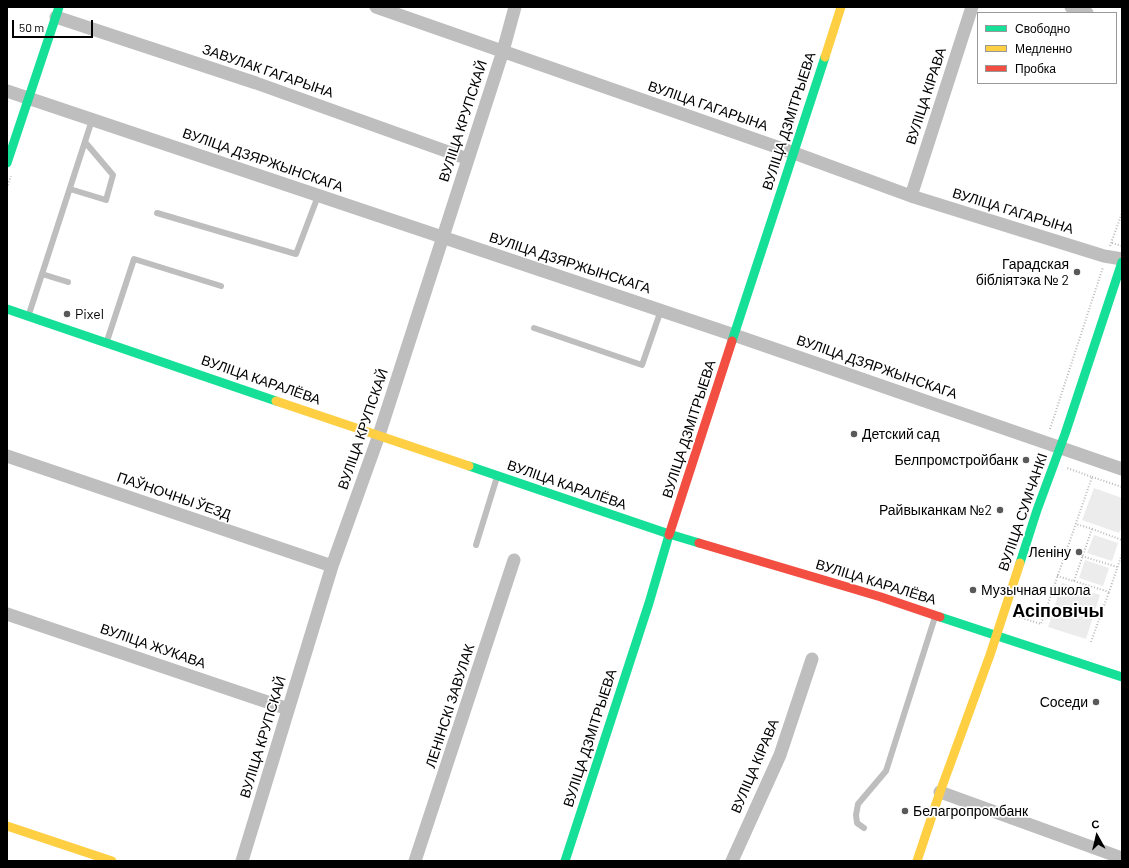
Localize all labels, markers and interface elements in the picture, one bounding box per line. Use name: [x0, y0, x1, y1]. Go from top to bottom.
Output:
scale bar: [14, 12, 95, 38]
legend: [977, 12, 1117, 84]
text: 50 m: [19, 20, 44, 34]
text: Свободно: [1015, 21, 1070, 35]
street label: ЗАВУЛАК ГАГАРЫНА: [200, 41, 336, 101]
text: Медленно: [1015, 41, 1072, 55]
street label: ВУЛІЦА КІРАВА: [902, 45, 950, 147]
street label: ВУЛІЦА ДЗМІТРЫЕВА: [759, 50, 819, 192]
street label: ВУЛІЦА КРУПСКАЙ: [435, 58, 491, 184]
text: Пробка: [1015, 61, 1056, 75]
street label: ВУЛІЦА ГАГАРЫНА: [646, 78, 770, 134]
street label: ВУЛІЦА ДЗЯРЖЫНСКАГА: [180, 125, 346, 195]
street label: ВУЛІЦА ГАГАРЫНА: [950, 185, 1076, 237]
street label: ВУЛІЦА ДЗЯРЖЫНСКАГА: [487, 229, 653, 297]
place label: Гарадская бібліятэка № 2: [976, 256, 1069, 288]
marker: Гарадская бібліятэка № 2: [1072, 267, 1082, 277]
place label: Pixel: [75, 306, 104, 322]
marker: Pixel: [62, 309, 72, 319]
street label: ВУЛІЦА ДЗЯРЖЫНСКАГА: [794, 332, 960, 402]
street label: ВУЛІЦА КАРАЛЁВА: [199, 352, 323, 408]
street label: ВУЛІЦА ДЗМІТРЫЕВА: [659, 358, 719, 500]
street label: ВУЛІЦА КРУПСКАЙ: [334, 366, 392, 492]
place label: Детский сад: [862, 426, 940, 442]
marker: Детский сад: [849, 429, 859, 439]
street label: ВУЛІЦА СУМЧАНКІ: [995, 451, 1051, 573]
place label: Белпромстройбанк: [894, 452, 1018, 468]
marker: Белпромстройбанк: [1021, 455, 1031, 465]
street label: ВУЛІЦА КАРАЛЁВА: [505, 457, 629, 513]
street label: ПАЎНОЧНЫ ЎЕЗД: [115, 469, 233, 523]
place label: Райвыканкам №2: [879, 502, 992, 518]
marker: Райвыканкам №2: [995, 505, 1005, 515]
place label: Леніну: [1028, 544, 1071, 560]
marker: Леніну: [1074, 547, 1084, 557]
street label: ВУЛІЦА КАРАЛЁВА: [814, 556, 938, 608]
place label: Музычная школа: [981, 582, 1090, 598]
marker: Музычная школа: [968, 585, 978, 595]
district label: Асіповічы: [1012, 600, 1104, 622]
street label: ВУЛІЦА ЖУКАВА: [98, 620, 208, 672]
street label: ЛЕНІНСКІ ЗАВУЛАК: [422, 642, 478, 770]
street label: ВУЛІЦА ДЗМІТРЫЕВА: [560, 667, 620, 809]
street label: ВУЛІЦА КРУПСКАЙ: [236, 674, 290, 800]
place label: Соседи: [1040, 694, 1088, 710]
marker: Соседи: [1091, 697, 1101, 707]
street label: ВУЛІЦА КІРАВА: [728, 716, 782, 816]
place label: Белагропромбанк: [913, 803, 1028, 819]
marker: Белагропромбанк: [900, 806, 910, 816]
north arrow: [1077, 816, 1117, 856]
text: С: [1090, 817, 1100, 831]

